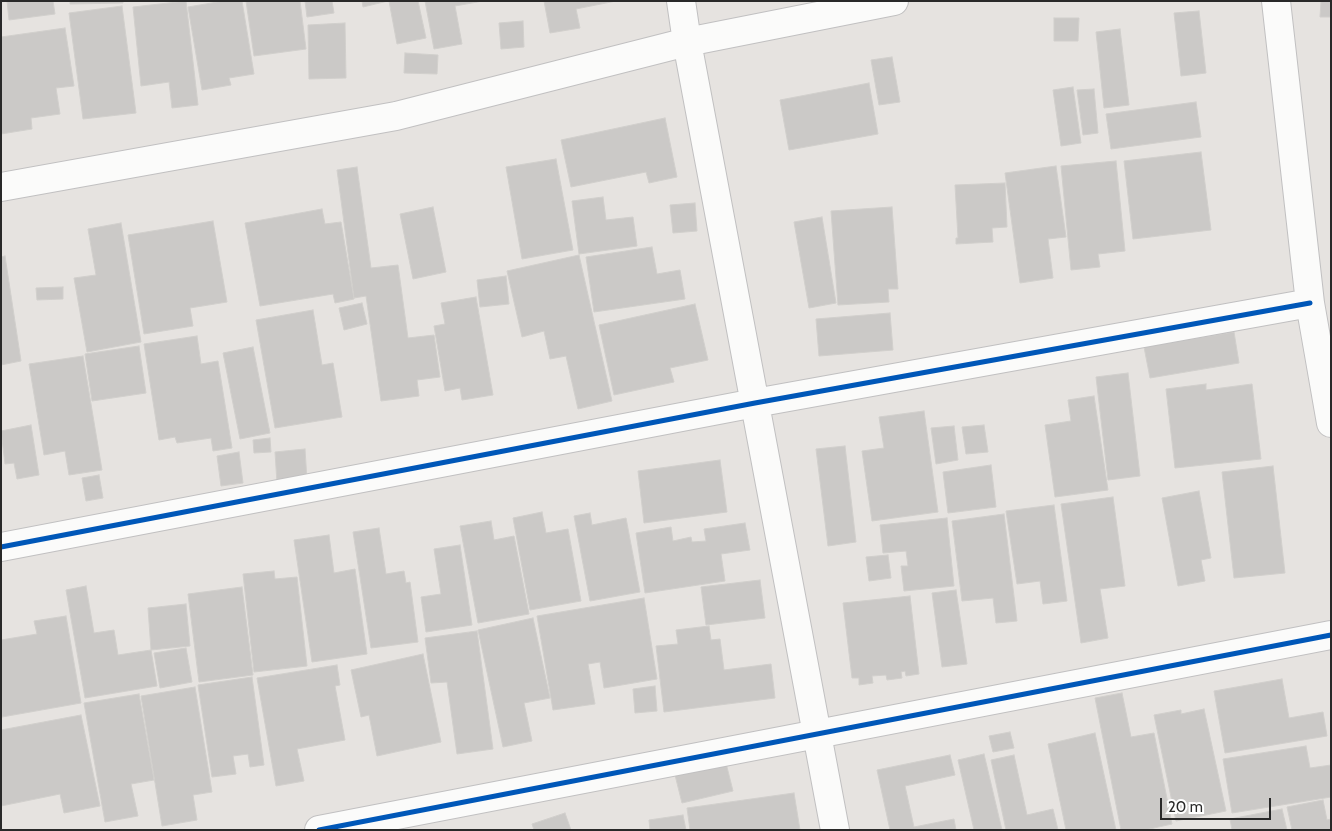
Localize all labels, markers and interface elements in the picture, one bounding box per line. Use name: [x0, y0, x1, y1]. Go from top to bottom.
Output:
scale bar: [1162, 788, 1273, 820]
text: 20 m: [1168, 798, 1203, 816]

